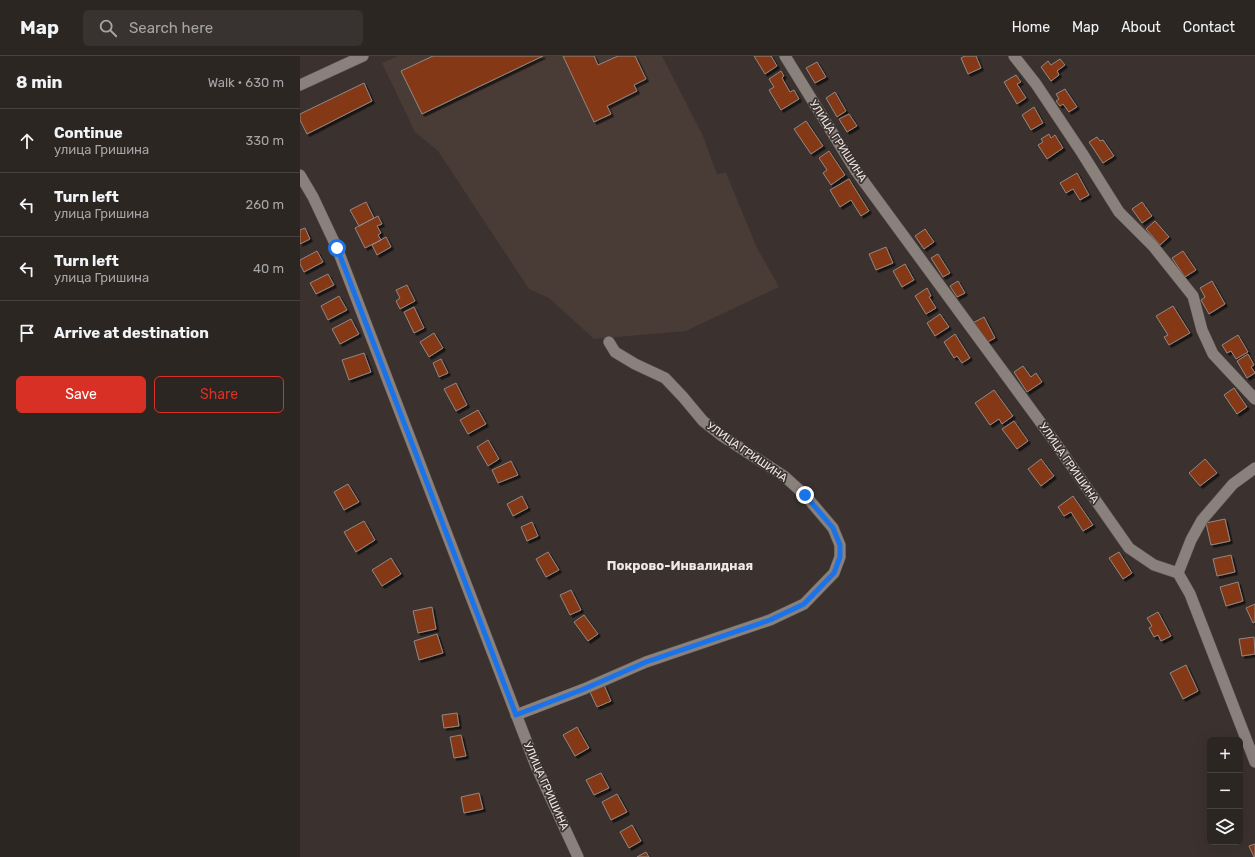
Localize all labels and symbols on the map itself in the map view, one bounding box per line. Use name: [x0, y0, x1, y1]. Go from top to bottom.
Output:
street label: УЛИЦА ГРИШИНА: [807, 98, 870, 185]
route start: [328, 239, 346, 257]
street label: УЛИЦА ГРИШИНА: [704, 419, 790, 485]
street label: УЛИЦА ГРИШИНА: [1036, 420, 1102, 506]
route end: [796, 486, 814, 504]
district label: Покрово-Инвалидная: [607, 558, 753, 573]
street label: УЛИЦА ГРИШИНА: [521, 740, 572, 833]

